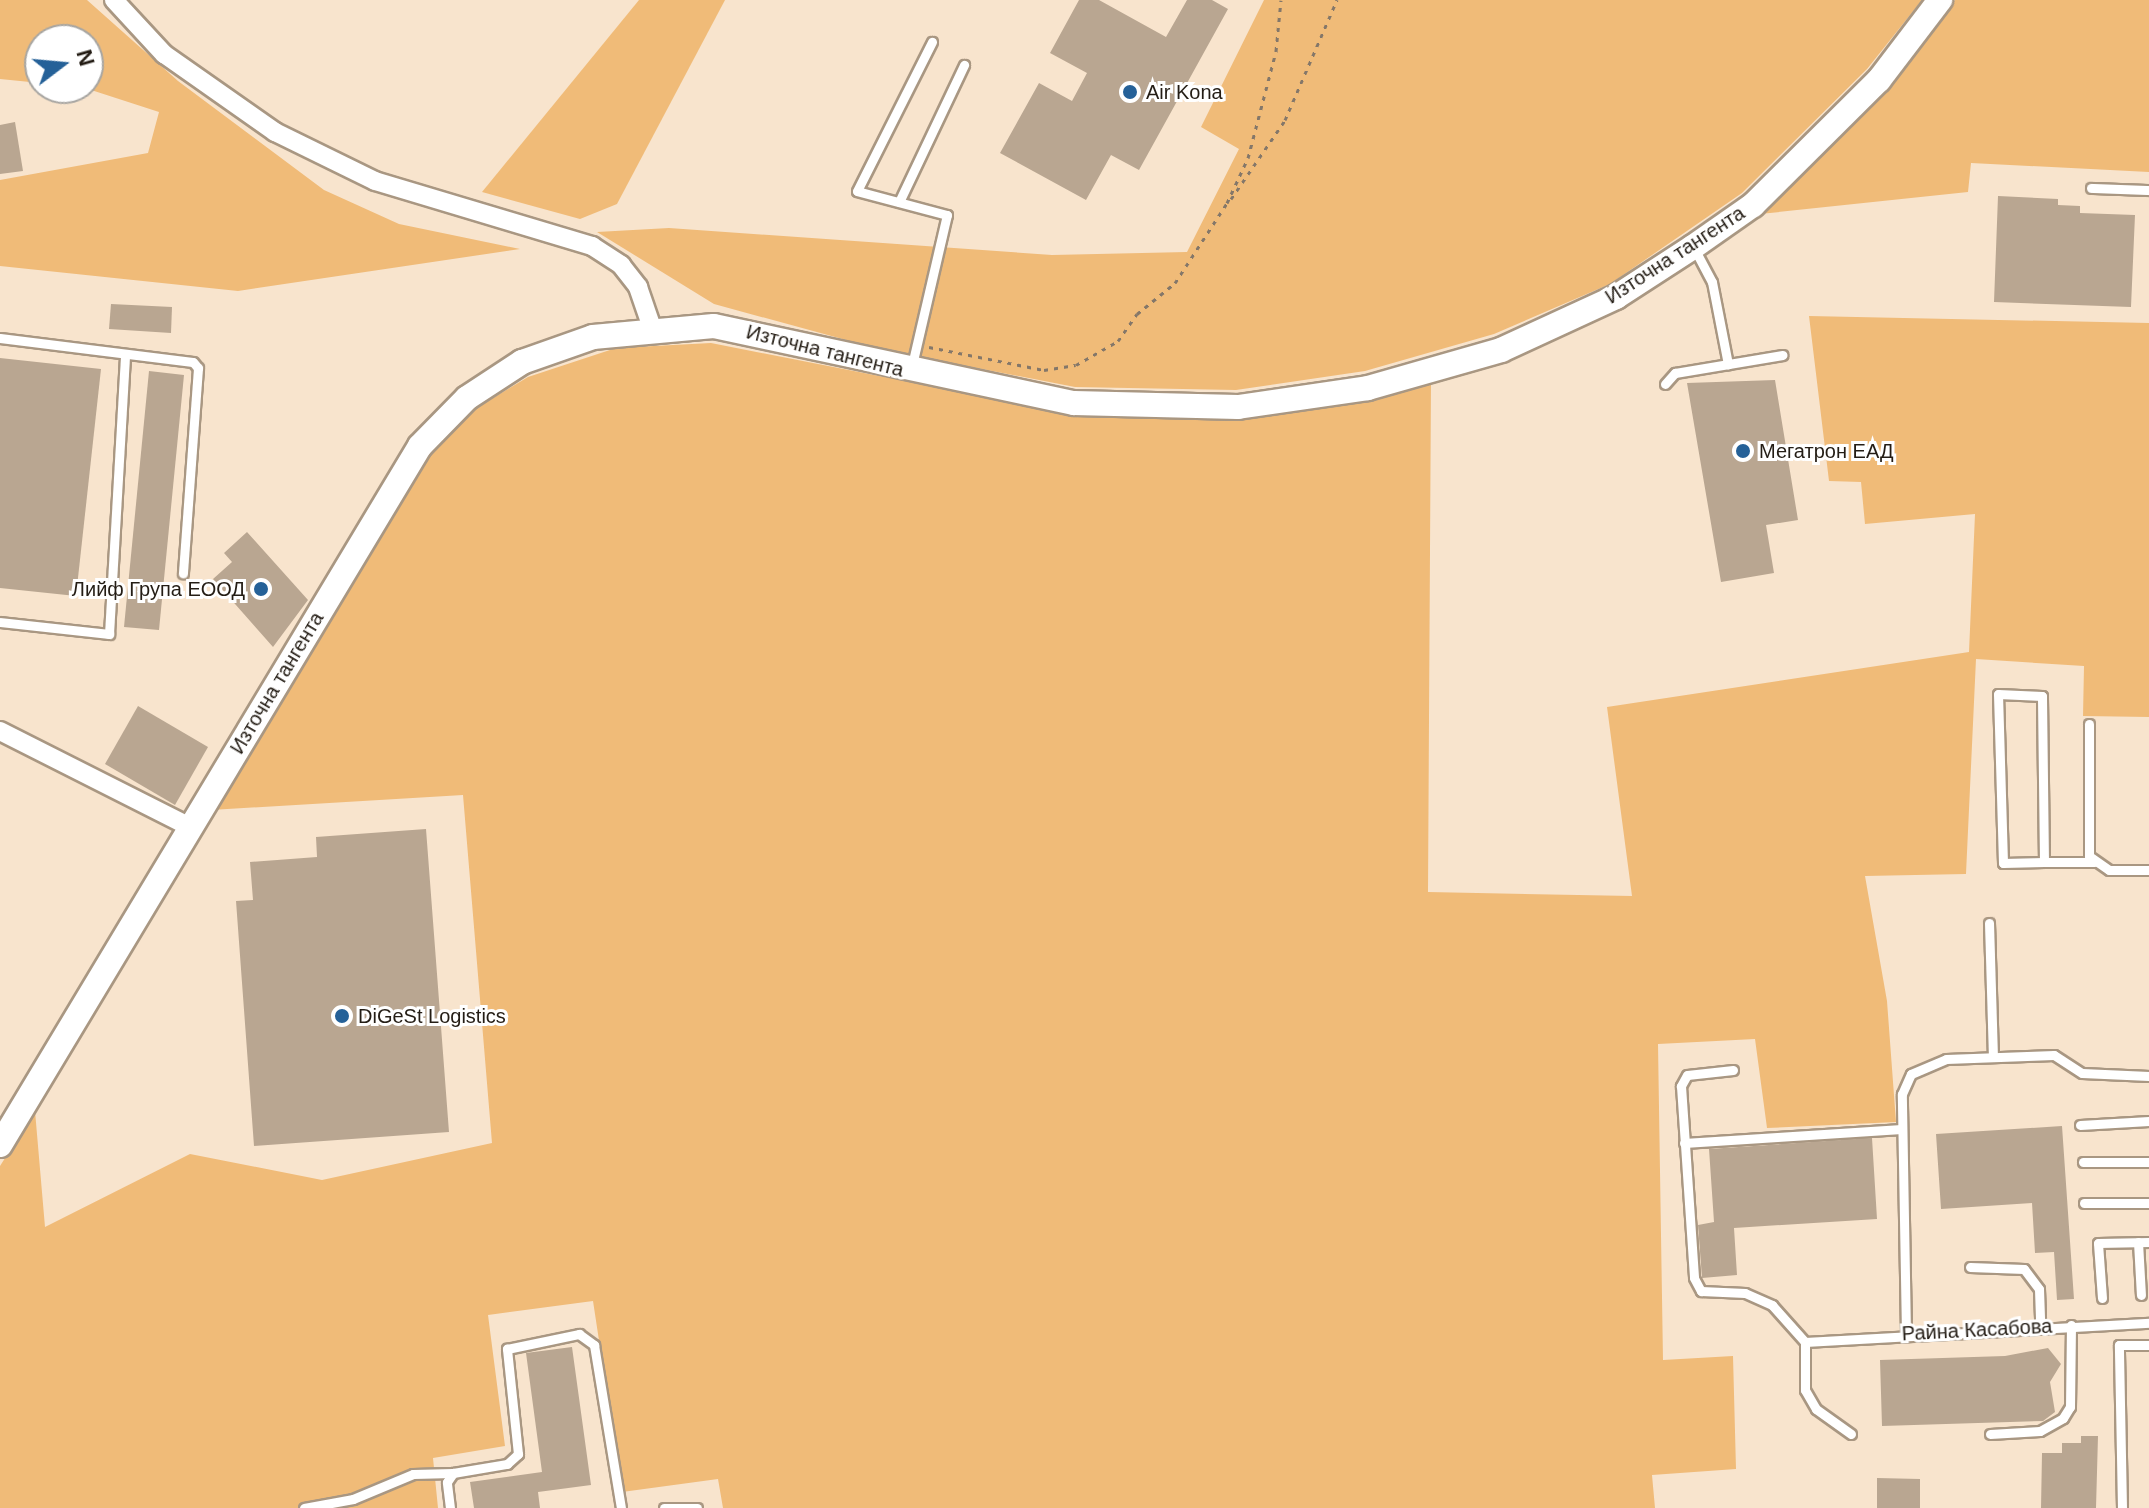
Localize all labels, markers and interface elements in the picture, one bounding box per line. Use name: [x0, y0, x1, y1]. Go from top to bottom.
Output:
north arrow: [24, 24, 104, 104]
text: N: [71, 47, 100, 69]
place label: Air Kona: [1146, 80, 1223, 104]
marker: Air Kona: [1121, 83, 1139, 101]
street label: Източна тангента: [1601, 201, 1749, 309]
street label: Източна тангента: [744, 320, 906, 382]
place label: Мегатрон ЕАД: [1759, 439, 1893, 463]
marker: Мегатрон ЕАД: [1734, 442, 1752, 460]
place label: Лийф Група ЕООД: [72, 577, 245, 601]
marker: Лийф Група ЕООД: [252, 580, 270, 598]
street label: Източна тангента: [225, 608, 329, 758]
place label: DiGeSt Logistics: [358, 1004, 506, 1028]
marker: DiGeSt Logistics: [333, 1007, 351, 1025]
street label: Райна Касабова: [1901, 1314, 2053, 1346]

